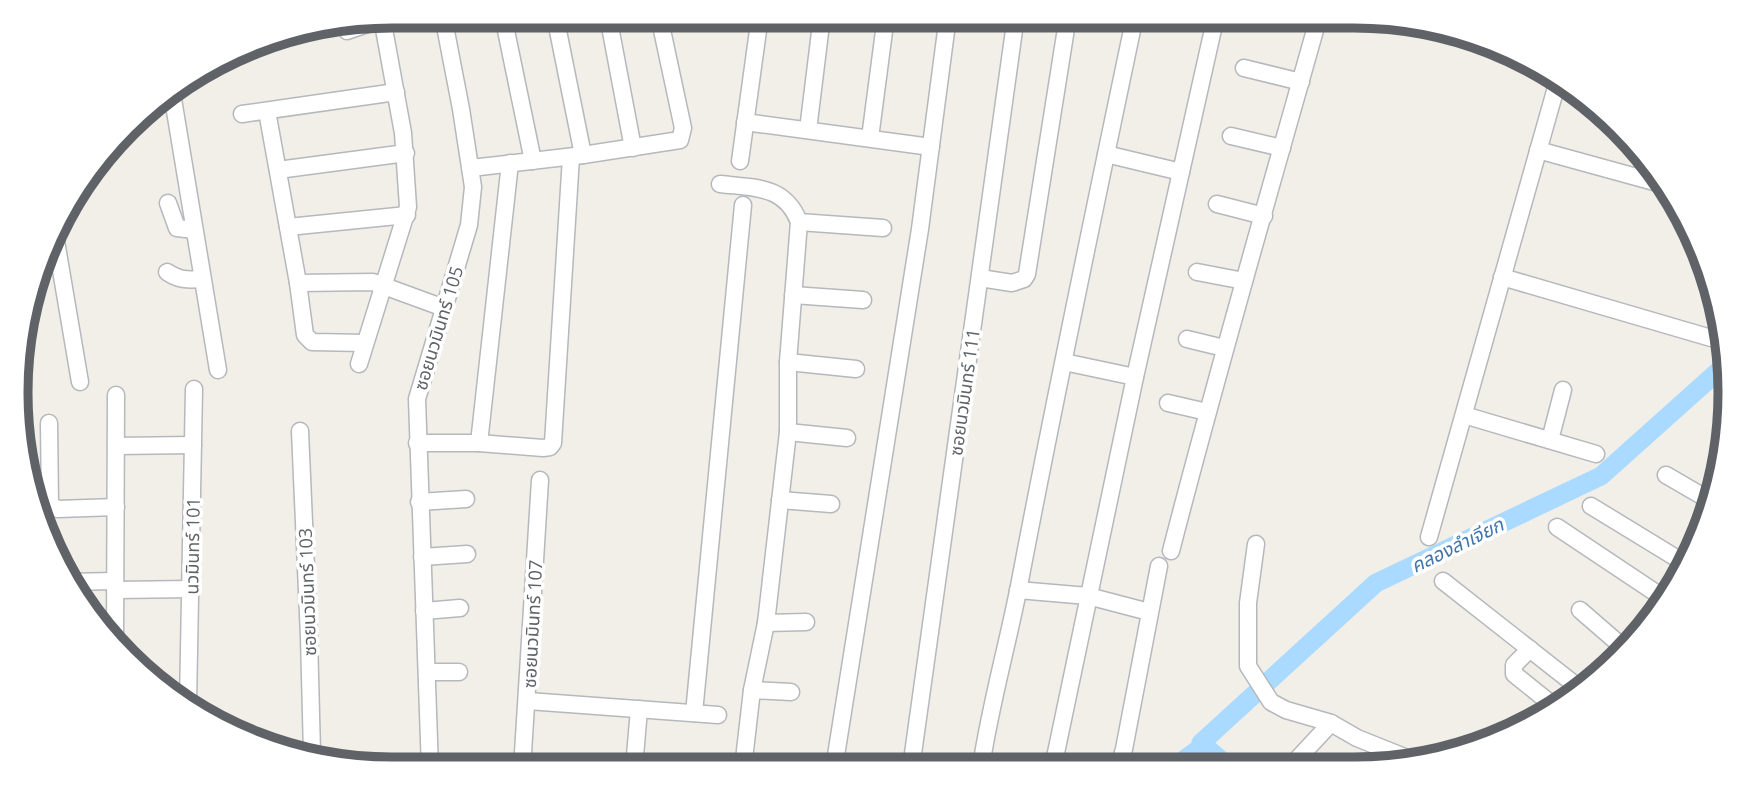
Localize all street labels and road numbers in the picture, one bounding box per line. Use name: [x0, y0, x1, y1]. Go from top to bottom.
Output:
street label: ซอยนวมินทร์ 105: [408, 263, 468, 393]
street label: ซอยนวมินทร์ 111: [943, 327, 985, 457]
street label: นวมินทร์ 101: [179, 497, 205, 595]
street label: ซอยนวมินทร์ 103: [293, 527, 321, 657]
street label: ซอยนวมินทร์ 107: [517, 559, 547, 689]

